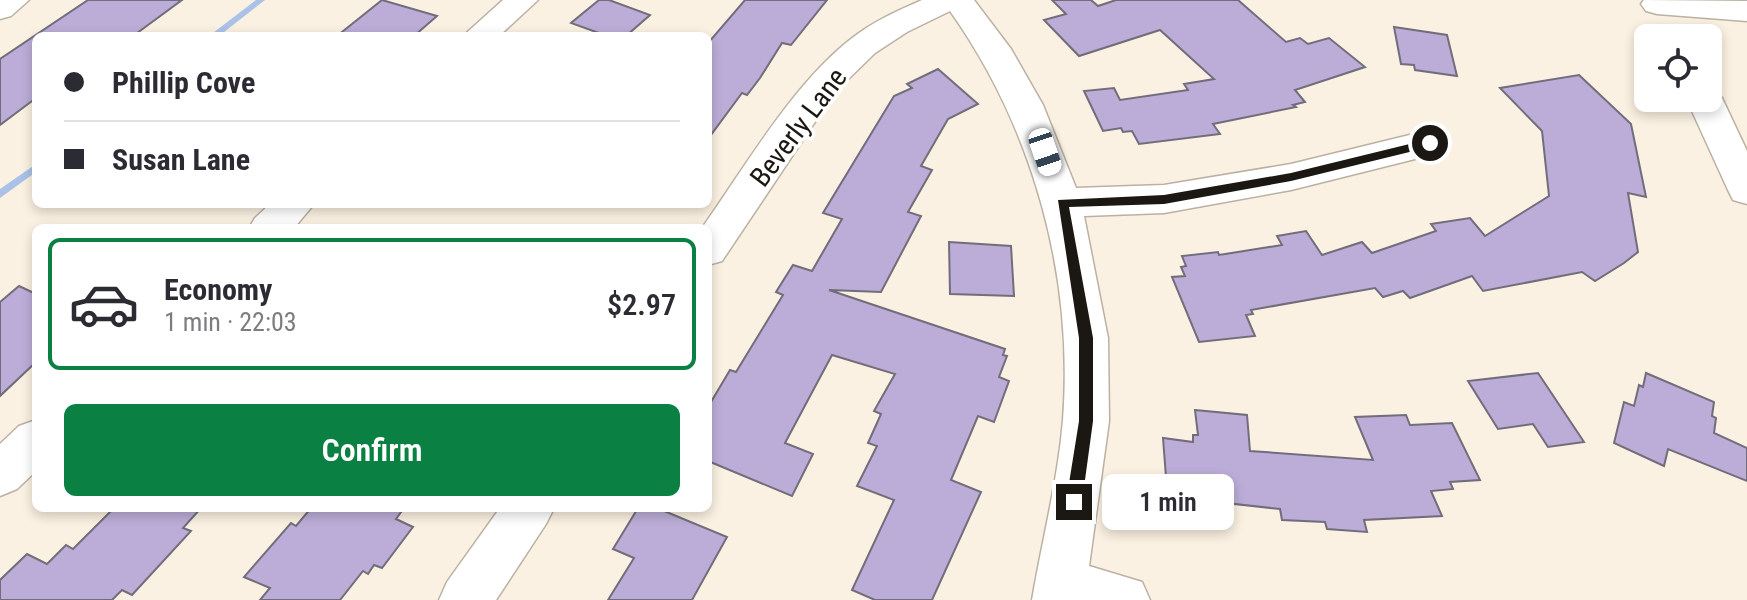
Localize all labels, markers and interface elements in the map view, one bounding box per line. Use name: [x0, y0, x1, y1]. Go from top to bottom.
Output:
map controls: [1634, 24, 1722, 112]
button: locate: [1634, 24, 1722, 112]
street label: Beverly Lane: [743, 62, 854, 193]
text: Phillip Cove: [112, 65, 255, 100]
car: [1026, 125, 1064, 179]
route start: [1412, 125, 1448, 161]
text: Susan Lane: [112, 142, 250, 177]
icon: car: [68, 268, 140, 340]
text: Economy: [164, 272, 272, 307]
text: $2.97: [607, 287, 676, 322]
text: 1 min · 22:03: [164, 307, 297, 337]
button: Confirm: [64, 404, 680, 496]
callout: 1 min: [1102, 474, 1234, 530]
route end: [1056, 484, 1092, 520]
text: 1 min: [1139, 487, 1197, 517]

